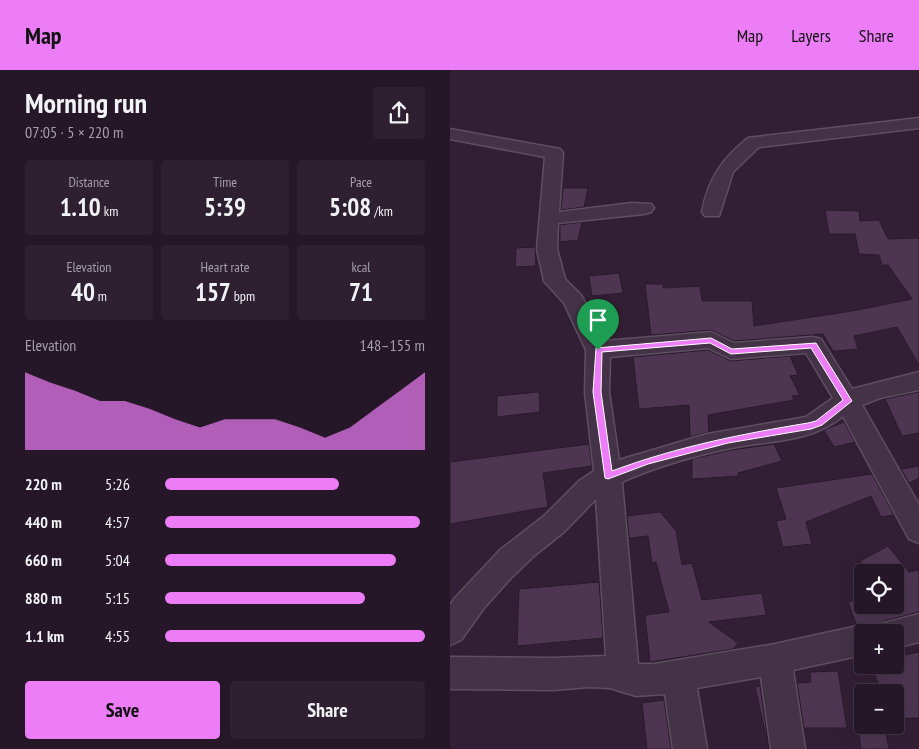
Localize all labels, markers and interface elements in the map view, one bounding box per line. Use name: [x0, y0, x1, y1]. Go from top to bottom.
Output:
text: Map: [25, 20, 62, 51]
text: Map: [737, 24, 763, 47]
text: Layers: [791, 24, 831, 47]
text: Share: [859, 24, 894, 47]
text: Morning run: [25, 84, 147, 121]
button: share: [373, 87, 425, 139]
text: 07:05 · 5 × 220 m: [25, 122, 123, 142]
text: Distance: [68, 173, 110, 191]
text: Time: [213, 173, 237, 191]
text: Pace: [350, 173, 372, 191]
text: 1.10: [60, 191, 101, 223]
text: 5:39: [204, 191, 246, 223]
text: 5:08: [329, 191, 371, 223]
text: km: [101, 202, 118, 220]
text: /km: [371, 202, 393, 220]
text: Elevation: [67, 258, 111, 276]
text: Heart rate: [201, 258, 249, 276]
text: kcal: [351, 258, 371, 276]
text: 40: [71, 276, 95, 308]
text: 157: [195, 276, 231, 308]
text: 71: [349, 276, 373, 308]
text: m: [95, 287, 107, 305]
text: bpm: [231, 287, 255, 305]
pin: [577, 299, 619, 350]
icon: arrive: [584, 306, 612, 334]
text: Elevation: [25, 335, 76, 355]
text: 148–155 m: [360, 335, 425, 355]
text: 220 m: [25, 474, 62, 494]
text: 5:26: [105, 474, 130, 494]
text: 440 m: [25, 512, 62, 532]
text: 4:57: [105, 512, 130, 532]
text: 660 m: [25, 550, 62, 570]
text: 5:04: [105, 550, 130, 570]
map controls: [854, 564, 904, 734]
button: locate: [854, 564, 904, 614]
text: 880 m: [25, 588, 62, 608]
text: 5:15: [105, 588, 130, 608]
button: +: [854, 624, 904, 674]
text: 1.1 km: [25, 626, 64, 646]
text: 4:55: [105, 626, 130, 646]
button: Save: [25, 681, 220, 739]
button: Share: [230, 681, 425, 739]
button: −: [854, 684, 904, 734]

